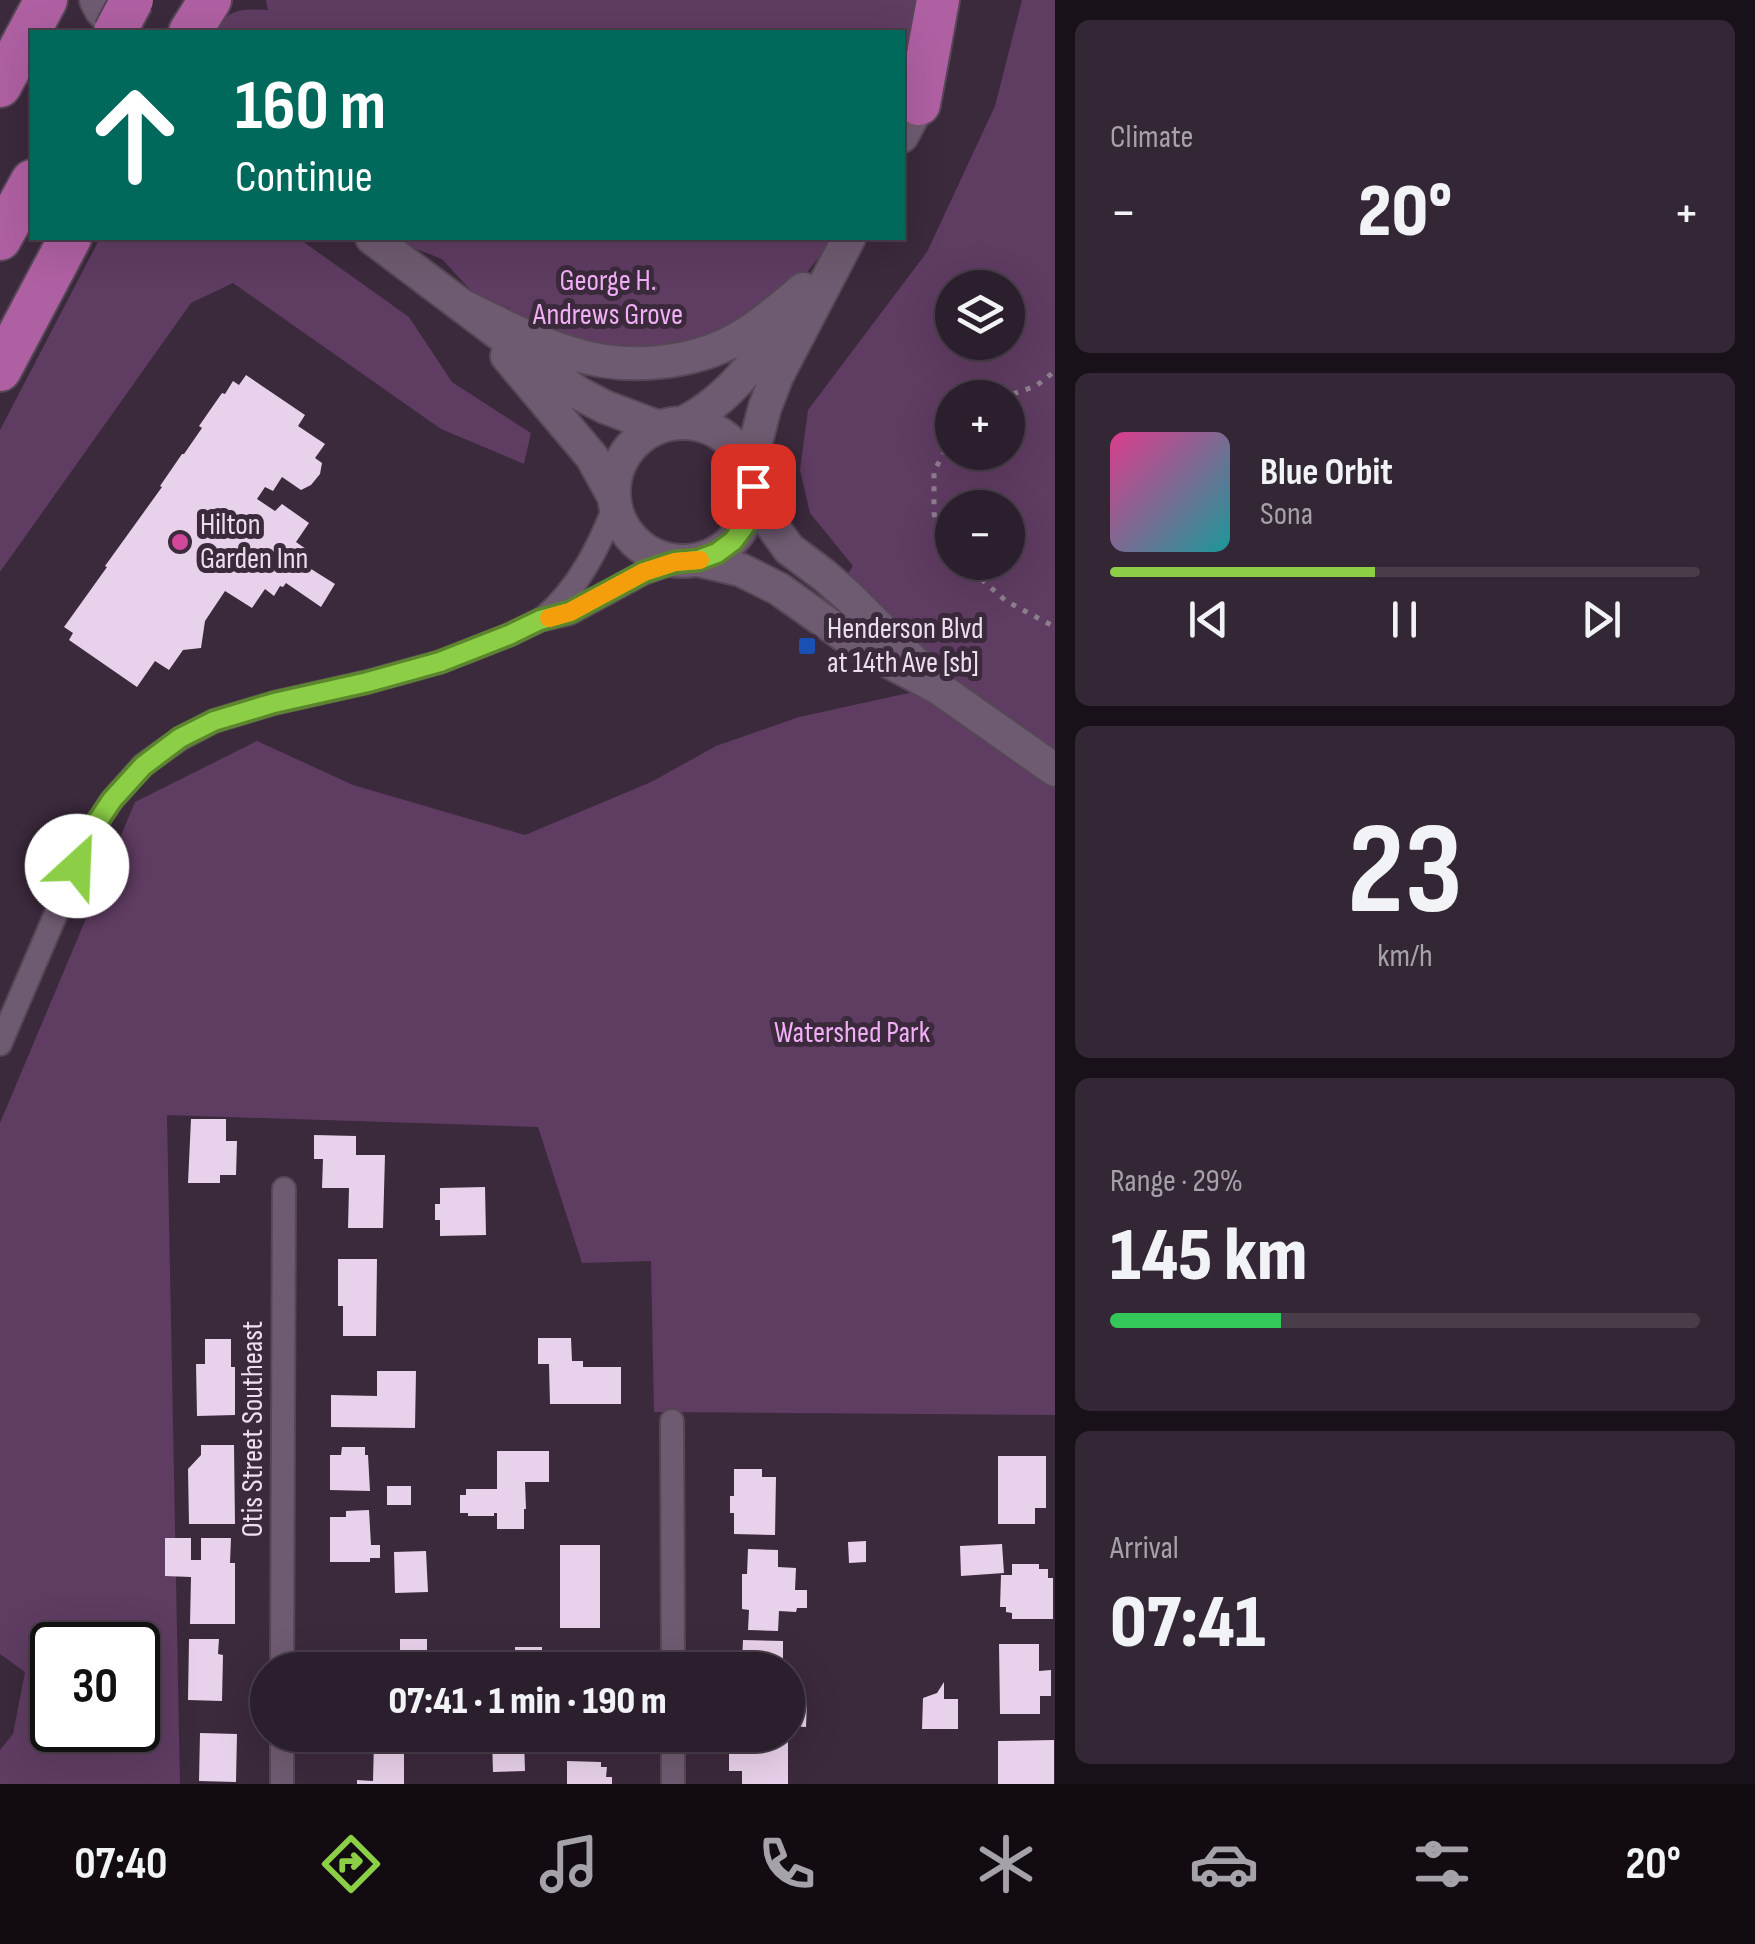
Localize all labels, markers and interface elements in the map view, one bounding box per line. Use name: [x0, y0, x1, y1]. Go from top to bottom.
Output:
text: 160 m: [235, 65, 386, 149]
icon: ahead: [70, 70, 200, 200]
text: Climate: [1110, 118, 1193, 157]
text: Continue: [235, 150, 373, 205]
text: 20°: [1358, 167, 1452, 258]
text: −: [1110, 180, 1137, 247]
text: +: [1673, 180, 1700, 247]
park label: George H. Andrews Grove: [532, 263, 683, 333]
map controls: [935, 270, 1025, 580]
button: layers: [935, 270, 1025, 360]
button: +: [935, 380, 1025, 470]
pin: [711, 444, 796, 529]
text: Blue Orbit: [1260, 450, 1393, 495]
icon: arrive: [726, 459, 781, 514]
button: −: [935, 490, 1025, 580]
text: Sona: [1260, 495, 1313, 534]
place label: Hilton Garden Inn: [200, 507, 308, 577]
marker: Hilton Garden Inn: [169, 531, 191, 553]
icon: previous: [1181, 592, 1236, 647]
icon: pause: [1377, 592, 1432, 647]
icon: next: [1574, 592, 1629, 647]
place label: Henderson Blvd at 14th Ave [sb]: [827, 611, 984, 681]
marker: Henderson Blvd at 14th Ave [sb]: [796, 635, 818, 657]
text: 23: [1347, 794, 1463, 950]
position arrow: [25, 814, 129, 918]
text: km/h: [1377, 937, 1433, 976]
park label: Watershed Park: [774, 1015, 931, 1051]
text: Range · 29%: [1110, 1162, 1243, 1201]
text: 145 km: [1110, 1211, 1307, 1302]
street label: Otis Street Southeast: [235, 1321, 271, 1537]
text: Arrival: [1110, 1529, 1179, 1568]
text: 07:41: [1110, 1578, 1266, 1669]
speed limit sign: 30: [30, 1622, 160, 1752]
text: 07:41 · 1 min · 190 m: [388, 1679, 667, 1724]
icon: directions: [316, 1829, 386, 1899]
icon: music: [534, 1829, 604, 1899]
icon: phone: [752, 1829, 822, 1899]
icon: climate: [971, 1829, 1041, 1899]
icon: car: [1189, 1829, 1259, 1899]
icon: filters: [1407, 1829, 1477, 1899]
text: 07:40: [74, 1837, 167, 1892]
text: 20°: [1626, 1837, 1681, 1892]

